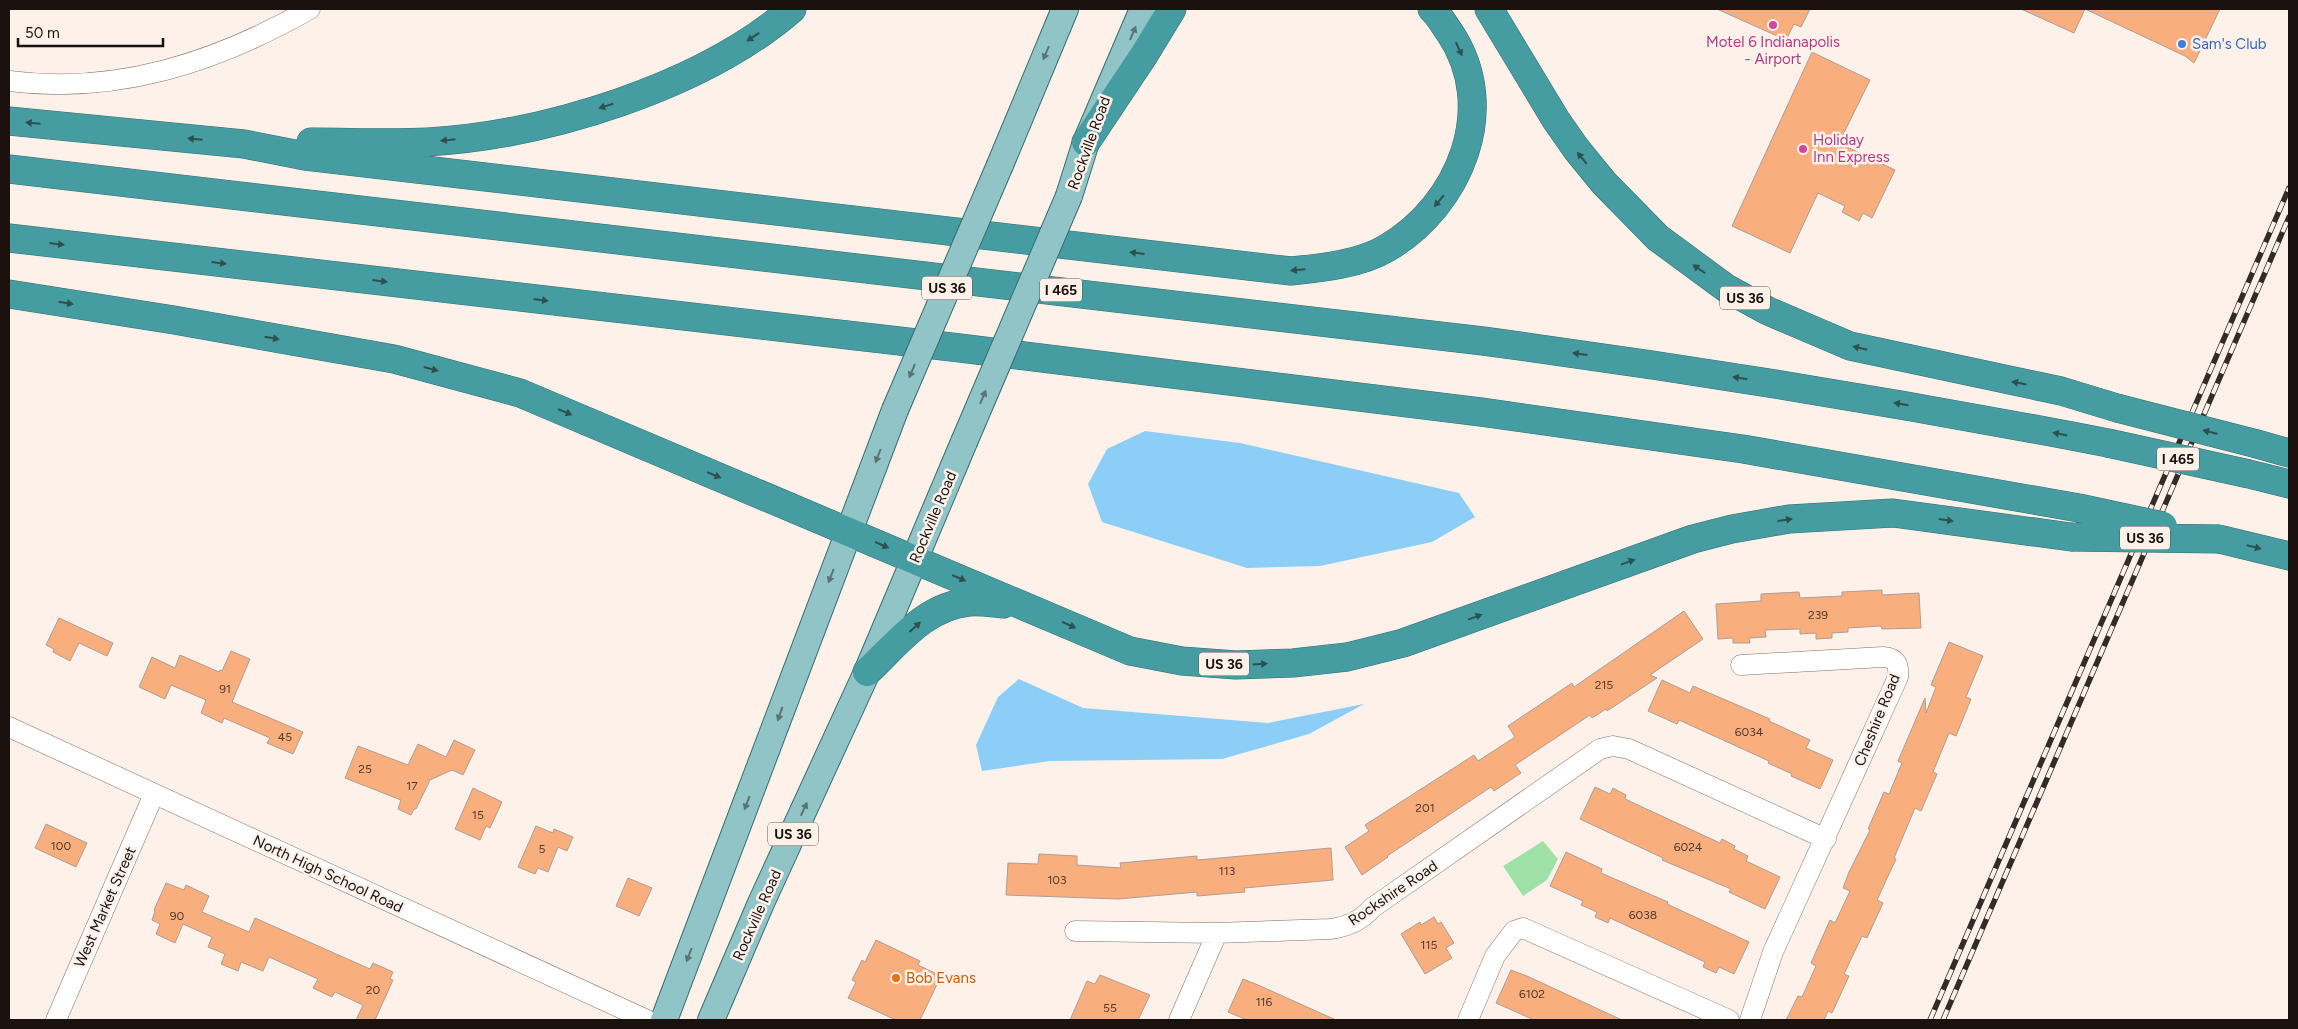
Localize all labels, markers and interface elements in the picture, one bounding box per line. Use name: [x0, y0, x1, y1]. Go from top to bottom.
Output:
scale bar: [18, 15, 162, 47]
marker: Motel 6 Indianapolis - Airport: [1767, 19, 1779, 31]
text: 50 m: [25, 24, 60, 42]
one-way arrow: [1129, 26, 1137, 40]
one-way arrow: [746, 32, 759, 42]
place label: Motel 6 Indianapolis - Airport: [1706, 33, 1840, 68]
place label: Sam's Club: [2192, 35, 2267, 53]
marker: Sam's Club: [2176, 38, 2188, 50]
one-way arrow: [1455, 42, 1463, 56]
one-way arrow: [1041, 46, 1049, 61]
street label: Rockville Road: [1064, 94, 1114, 192]
one-way arrow: [599, 103, 614, 111]
one-way arrow: [25, 119, 41, 127]
place label: Holiday Inn Express: [1813, 131, 1890, 166]
one-way arrow: [187, 135, 203, 143]
one-way arrow: [440, 136, 456, 144]
marker: Holiday Inn Express: [1797, 143, 1809, 155]
one-way arrow: [1577, 151, 1588, 164]
one-way arrow: [1433, 195, 1445, 207]
one-way arrow: [49, 240, 65, 248]
one-way arrow: [1128, 249, 1144, 257]
one-way arrow: [211, 259, 227, 267]
one-way arrow: [1693, 264, 1706, 274]
one-way arrow: [1290, 266, 1306, 274]
road number: US 36: [922, 276, 972, 300]
one-way arrow: [372, 277, 388, 285]
road number: I 465: [1040, 278, 1082, 302]
road number: US 36: [1720, 286, 1770, 310]
one-way arrow: [534, 296, 550, 304]
one-way arrow: [59, 299, 75, 307]
one-way arrow: [264, 335, 280, 343]
one-way arrow: [1853, 344, 1868, 352]
one-way arrow: [1571, 350, 1587, 358]
one-way arrow: [907, 364, 915, 378]
one-way arrow: [424, 366, 439, 374]
one-way arrow: [1732, 373, 1748, 381]
one-way arrow: [2011, 378, 2027, 386]
one-way arrow: [980, 390, 988, 404]
one-way arrow: [1892, 400, 1908, 408]
one-way arrow: [558, 409, 572, 417]
one-way arrow: [2202, 428, 2217, 436]
one-way arrow: [2053, 430, 2068, 438]
one-way arrow: [874, 448, 881, 463]
road number: I 465: [2157, 448, 2199, 470]
street label: Rockville Road: [906, 468, 960, 566]
one-way arrow: [707, 472, 721, 480]
one-way arrow: [1777, 516, 1793, 524]
one-way arrow: [1939, 517, 1955, 525]
road number: US 36: [2120, 526, 2170, 550]
one-way arrow: [874, 542, 889, 550]
one-way arrow: [2247, 544, 2262, 552]
one-way arrow: [1621, 558, 1636, 565]
one-way arrow: [827, 569, 835, 583]
one-way arrow: [952, 575, 966, 583]
house number: 239: [1808, 608, 1828, 622]
one-way arrow: [1468, 613, 1483, 620]
one-way arrow: [909, 621, 922, 632]
one-way arrow: [1062, 622, 1076, 630]
road number: US 36: [1199, 652, 1249, 676]
one-way arrow: [1253, 660, 1269, 668]
street label: Cheshire Road: [1850, 671, 1904, 769]
house number: 215: [1595, 678, 1613, 692]
house number: 91: [219, 682, 231, 696]
one-way arrow: [776, 707, 783, 722]
house number: 6034: [1735, 725, 1764, 739]
house number: 45: [278, 730, 292, 744]
house number: 25: [358, 762, 372, 776]
house number: 17: [406, 779, 418, 793]
one-way arrow: [743, 796, 751, 810]
house number: 201: [1415, 801, 1435, 815]
one-way arrow: [801, 802, 809, 816]
house number: 15: [472, 808, 484, 822]
road number: US 36: [768, 822, 818, 846]
street label: North High School Road: [250, 831, 406, 917]
house number: 100: [51, 839, 71, 853]
house number: 6024: [1674, 840, 1703, 854]
house number: 5: [539, 842, 546, 856]
street label: West Market Street: [70, 843, 140, 970]
street label: Rockshire Road: [1345, 857, 1441, 929]
house number: 113: [1219, 864, 1235, 878]
street label: Rockville Road: [729, 867, 785, 963]
house number: 103: [1047, 873, 1067, 887]
house number: 6038: [1629, 908, 1657, 922]
house number: 90: [170, 909, 185, 923]
house number: 115: [1421, 938, 1438, 952]
one-way arrow: [685, 948, 693, 962]
place label: Bob Evans: [906, 969, 976, 987]
marker: Bob Evans: [890, 972, 902, 984]
house number: 20: [366, 983, 381, 997]
house number: 6102: [1519, 987, 1545, 1001]
house number: 116: [1256, 995, 1273, 1009]
house number: 55: [1103, 1001, 1117, 1015]

